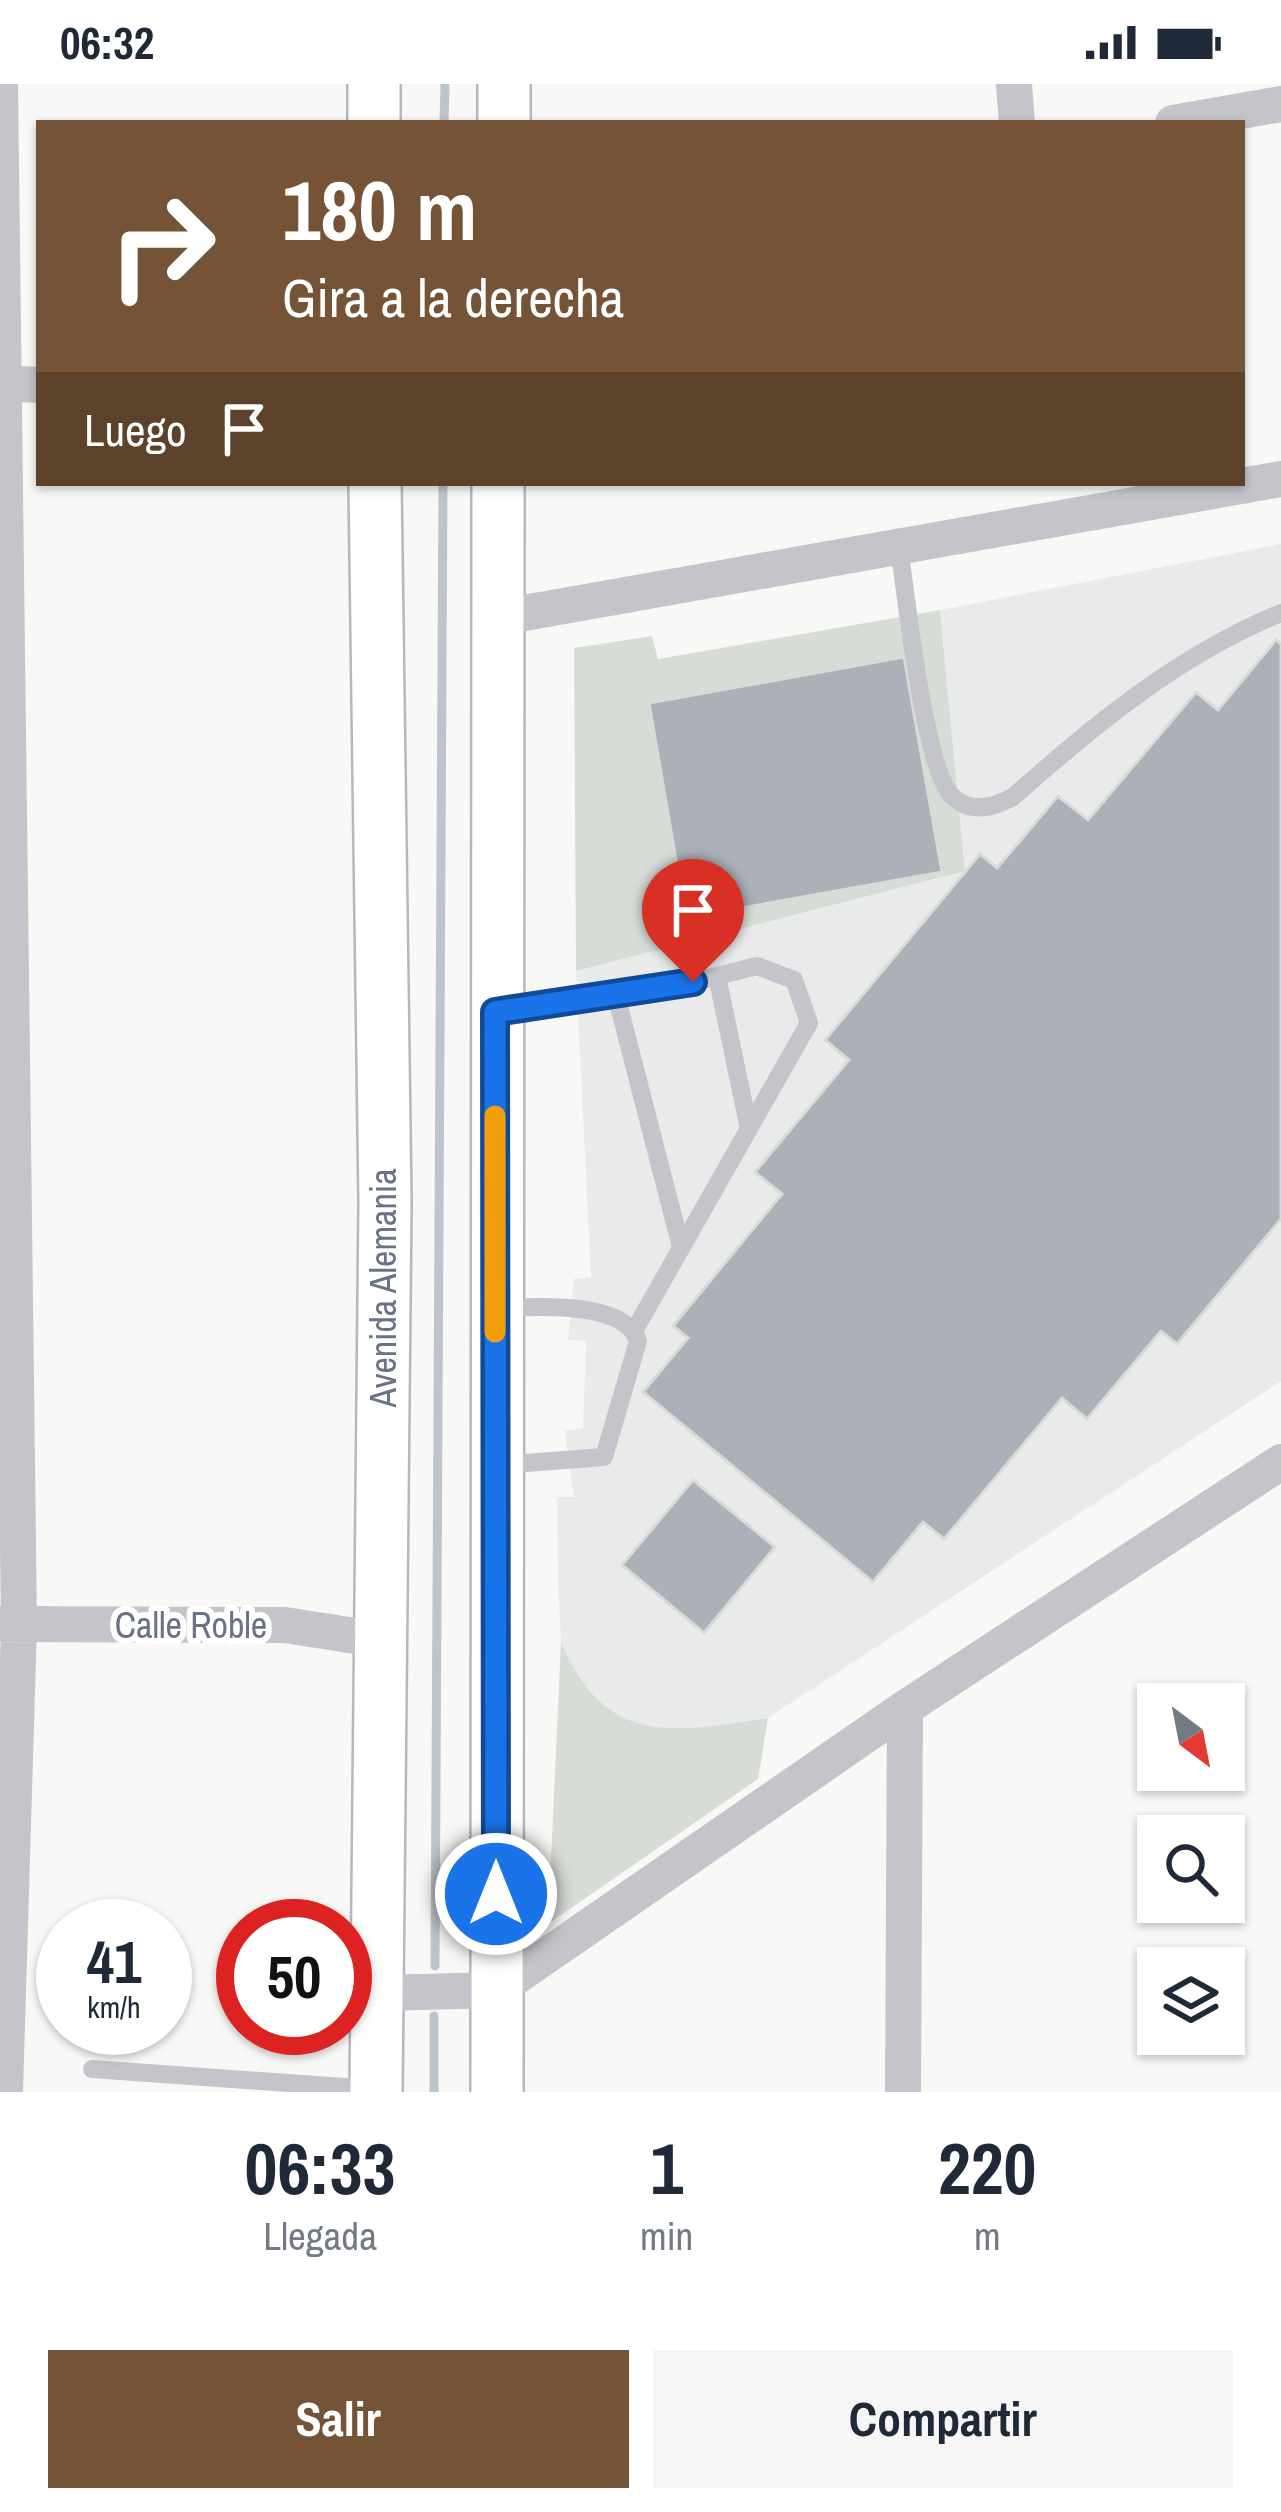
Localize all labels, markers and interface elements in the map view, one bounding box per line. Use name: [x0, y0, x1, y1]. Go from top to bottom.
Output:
text: 06:32: [60, 12, 154, 73]
text: 180 m: [282, 153, 477, 266]
icon: right: [84, 168, 240, 324]
text: Gira a la derecha: [282, 261, 624, 334]
icon: arrive: [211, 396, 277, 462]
text: Luego: [84, 399, 187, 460]
pin: [642, 859, 744, 982]
icon: arrive: [660, 877, 726, 943]
street label: Avenida Alemania: [359, 1168, 407, 1409]
street label: Calle Roble: [115, 1601, 267, 1649]
north arrow: [1137, 1683, 1245, 1791]
map controls: [1137, 1683, 1245, 2055]
button: search: [1137, 1815, 1245, 1923]
position arrow: [433, 1831, 559, 1957]
speed limit sign: 50: [216, 1899, 372, 2055]
text: 41: [87, 1921, 141, 2002]
button: layers: [1137, 1947, 1245, 2055]
text: km/h: [87, 1987, 141, 2027]
text: 06:33: [245, 2119, 396, 2216]
text: 1: [650, 2119, 683, 2216]
text: 220: [938, 2119, 1036, 2216]
text: Llegada: [263, 2210, 377, 2262]
text: min: [640, 2210, 693, 2262]
text: m: [974, 2210, 1001, 2262]
button: Salir: [48, 2350, 629, 2488]
button: Compartir: [653, 2350, 1233, 2488]

